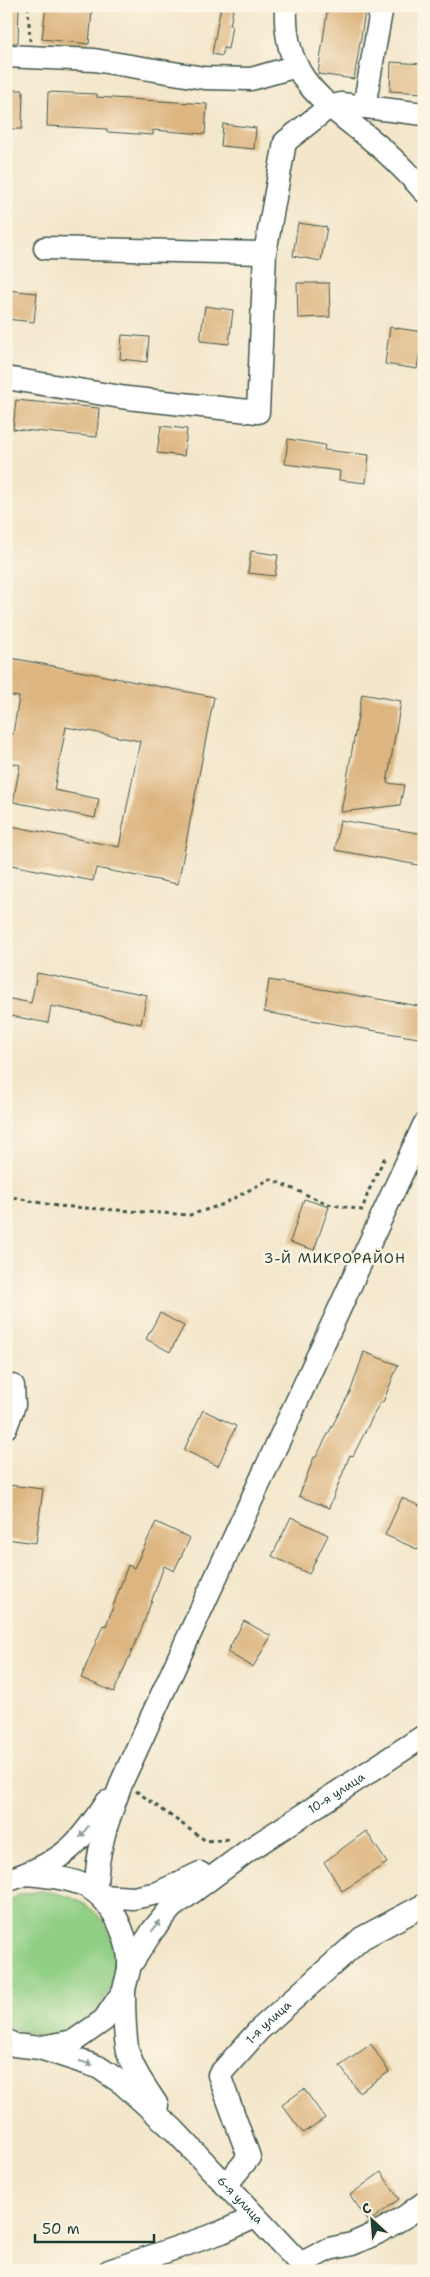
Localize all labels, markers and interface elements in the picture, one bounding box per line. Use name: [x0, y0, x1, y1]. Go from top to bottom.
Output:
district label: 3-Й МИКРОРАЙОН: [264, 1249, 406, 1267]
street label: 10-я улица: [305, 1768, 368, 1817]
one-way arrow: [79, 1825, 90, 1838]
one-way arrow: [151, 1920, 161, 1933]
street label: 1-я улица: [242, 1997, 295, 2047]
one-way arrow: [79, 2060, 94, 2067]
street label: 6-я улица: [214, 2173, 267, 2228]
north arrow: [348, 2194, 398, 2244]
text: С: [358, 2198, 374, 2218]
scale bar: [35, 2212, 154, 2244]
text: 50 m: [42, 2219, 80, 2239]

